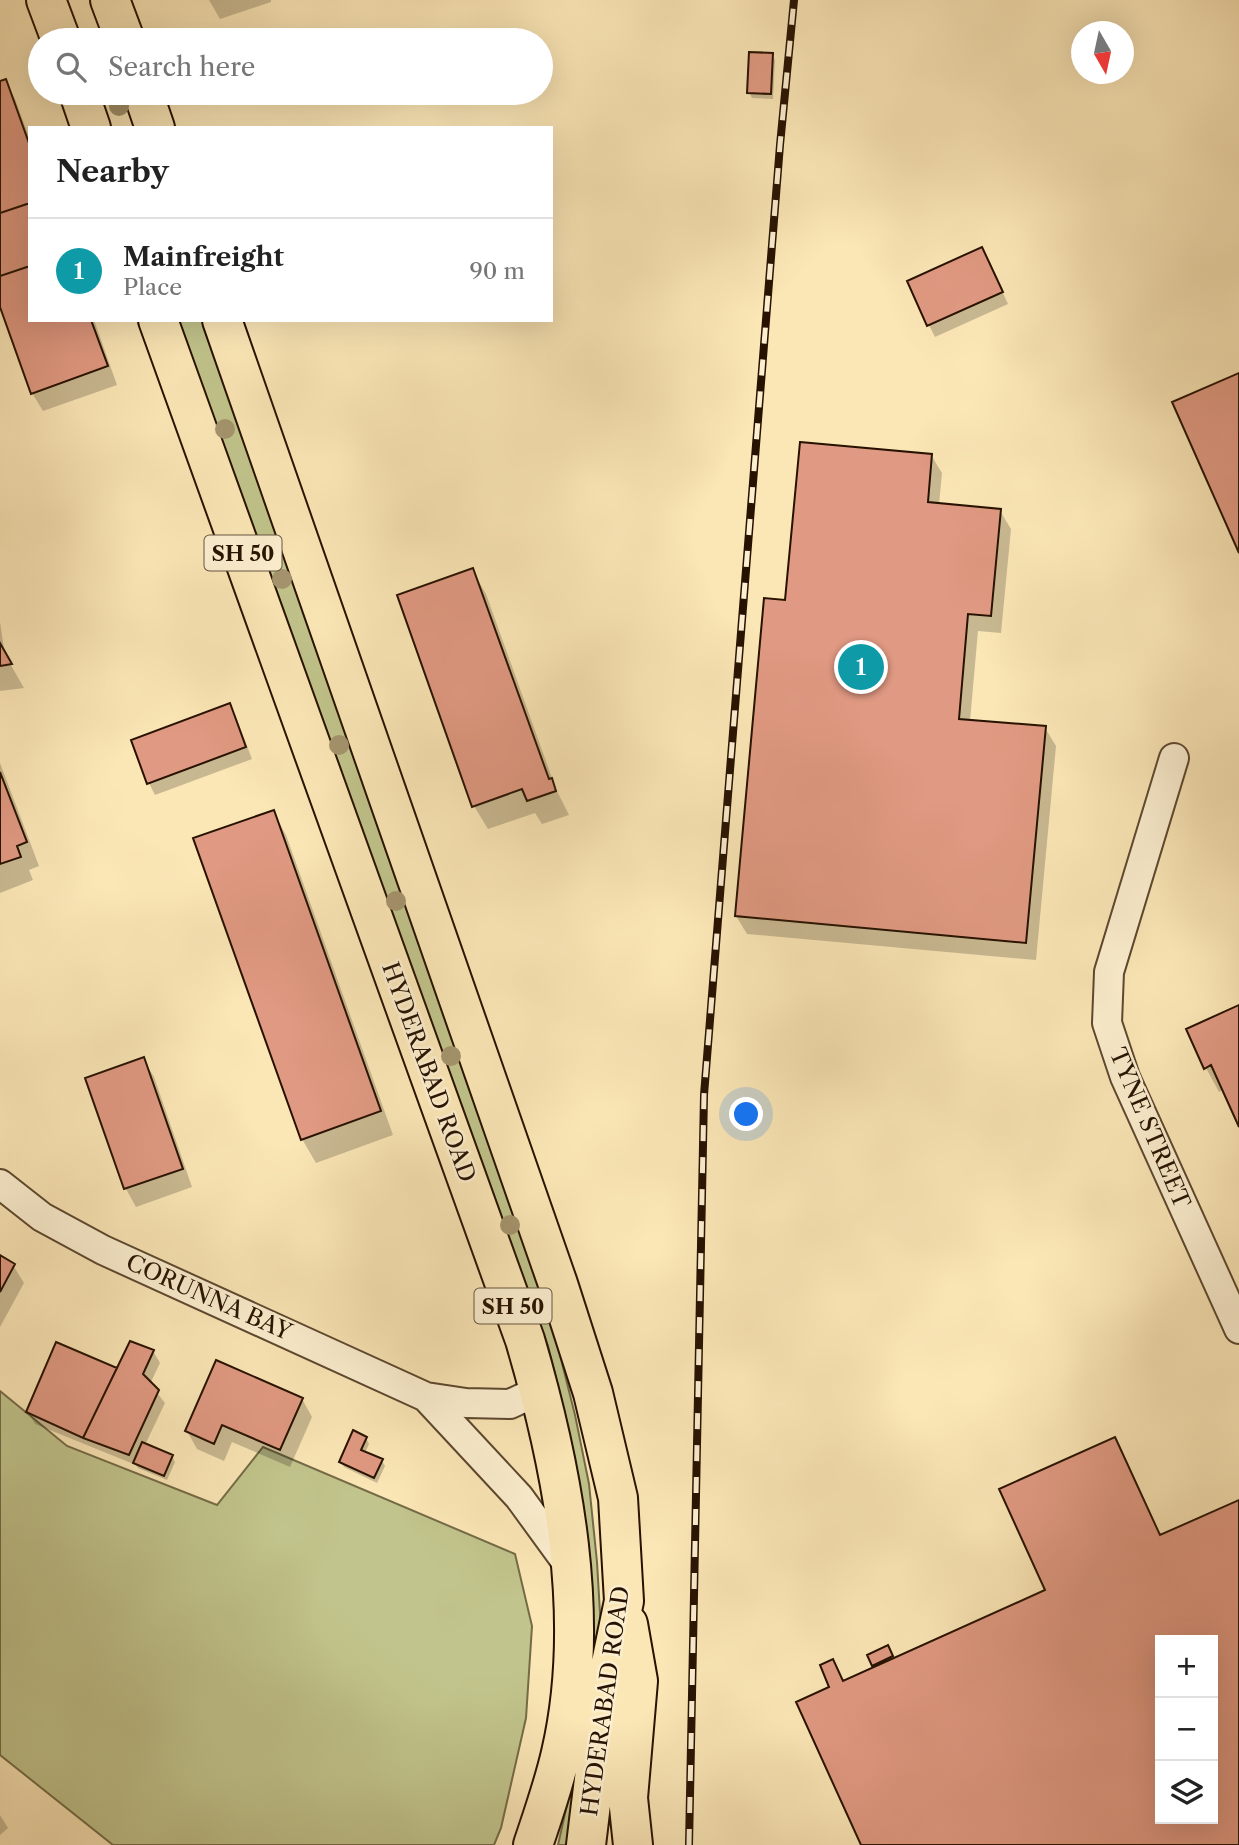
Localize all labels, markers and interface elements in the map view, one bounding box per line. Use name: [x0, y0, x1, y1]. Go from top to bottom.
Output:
north arrow: [1071, 21, 1134, 84]
search box: [28, 28, 553, 105]
icon: search: [52, 48, 90, 86]
text: Search here: [108, 51, 255, 83]
text: Nearby: [56, 153, 169, 190]
text: Mainfreight: [123, 241, 284, 273]
text: 1: [74, 257, 84, 285]
text: 90 m: [469, 257, 525, 285]
text: Place: [123, 273, 182, 301]
road number: SH 50: [204, 536, 282, 570]
pin: 1: [838, 641, 884, 693]
street label: HYDERABAD ROAD: [376, 958, 482, 1186]
street label: TYNE STREET: [1104, 1044, 1197, 1213]
your location: [729, 1097, 763, 1131]
street label: CORUNNA BAY: [122, 1248, 297, 1346]
road number: SH 50: [475, 1288, 552, 1324]
street label: HYDERABAD ROAD: [575, 1584, 635, 1818]
map controls: [1155, 1635, 1218, 1824]
button: +: [1155, 1635, 1218, 1698]
button: −: [1155, 1698, 1218, 1761]
button: layers: [1155, 1761, 1218, 1824]

